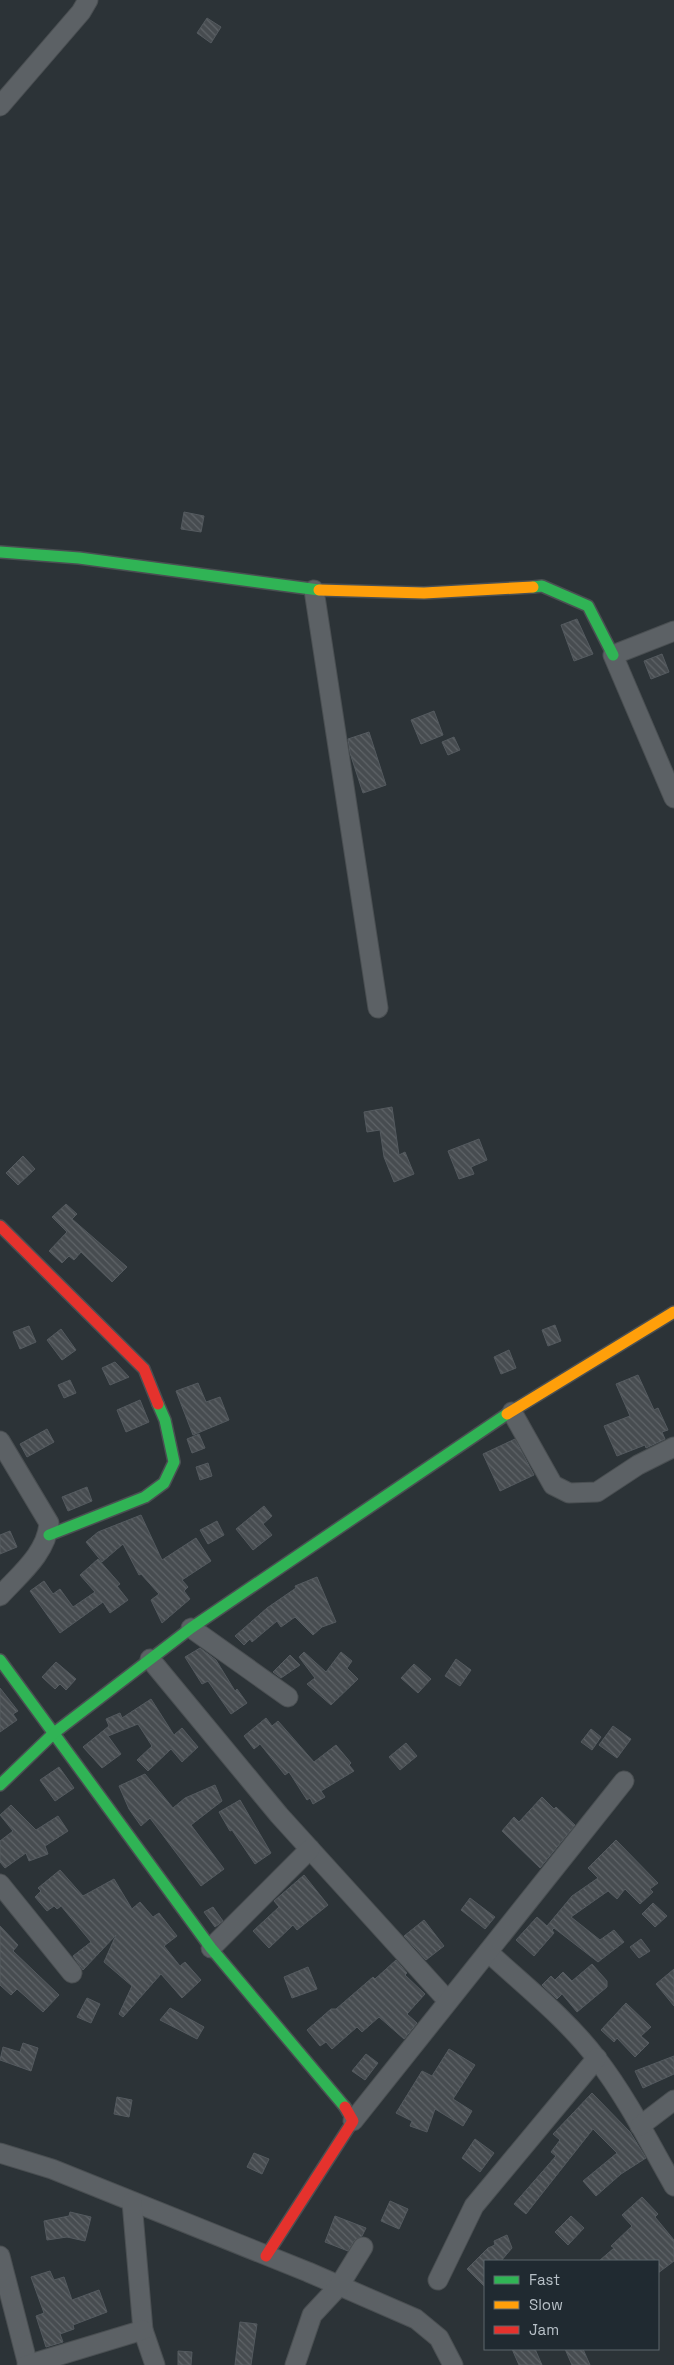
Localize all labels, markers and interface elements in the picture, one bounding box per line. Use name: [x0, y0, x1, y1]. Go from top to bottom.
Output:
legend: [484, 2260, 659, 2350]
text: Fast: [529, 2270, 560, 2289]
text: Slow: [529, 2295, 563, 2314]
text: Jam: [529, 2320, 559, 2339]

